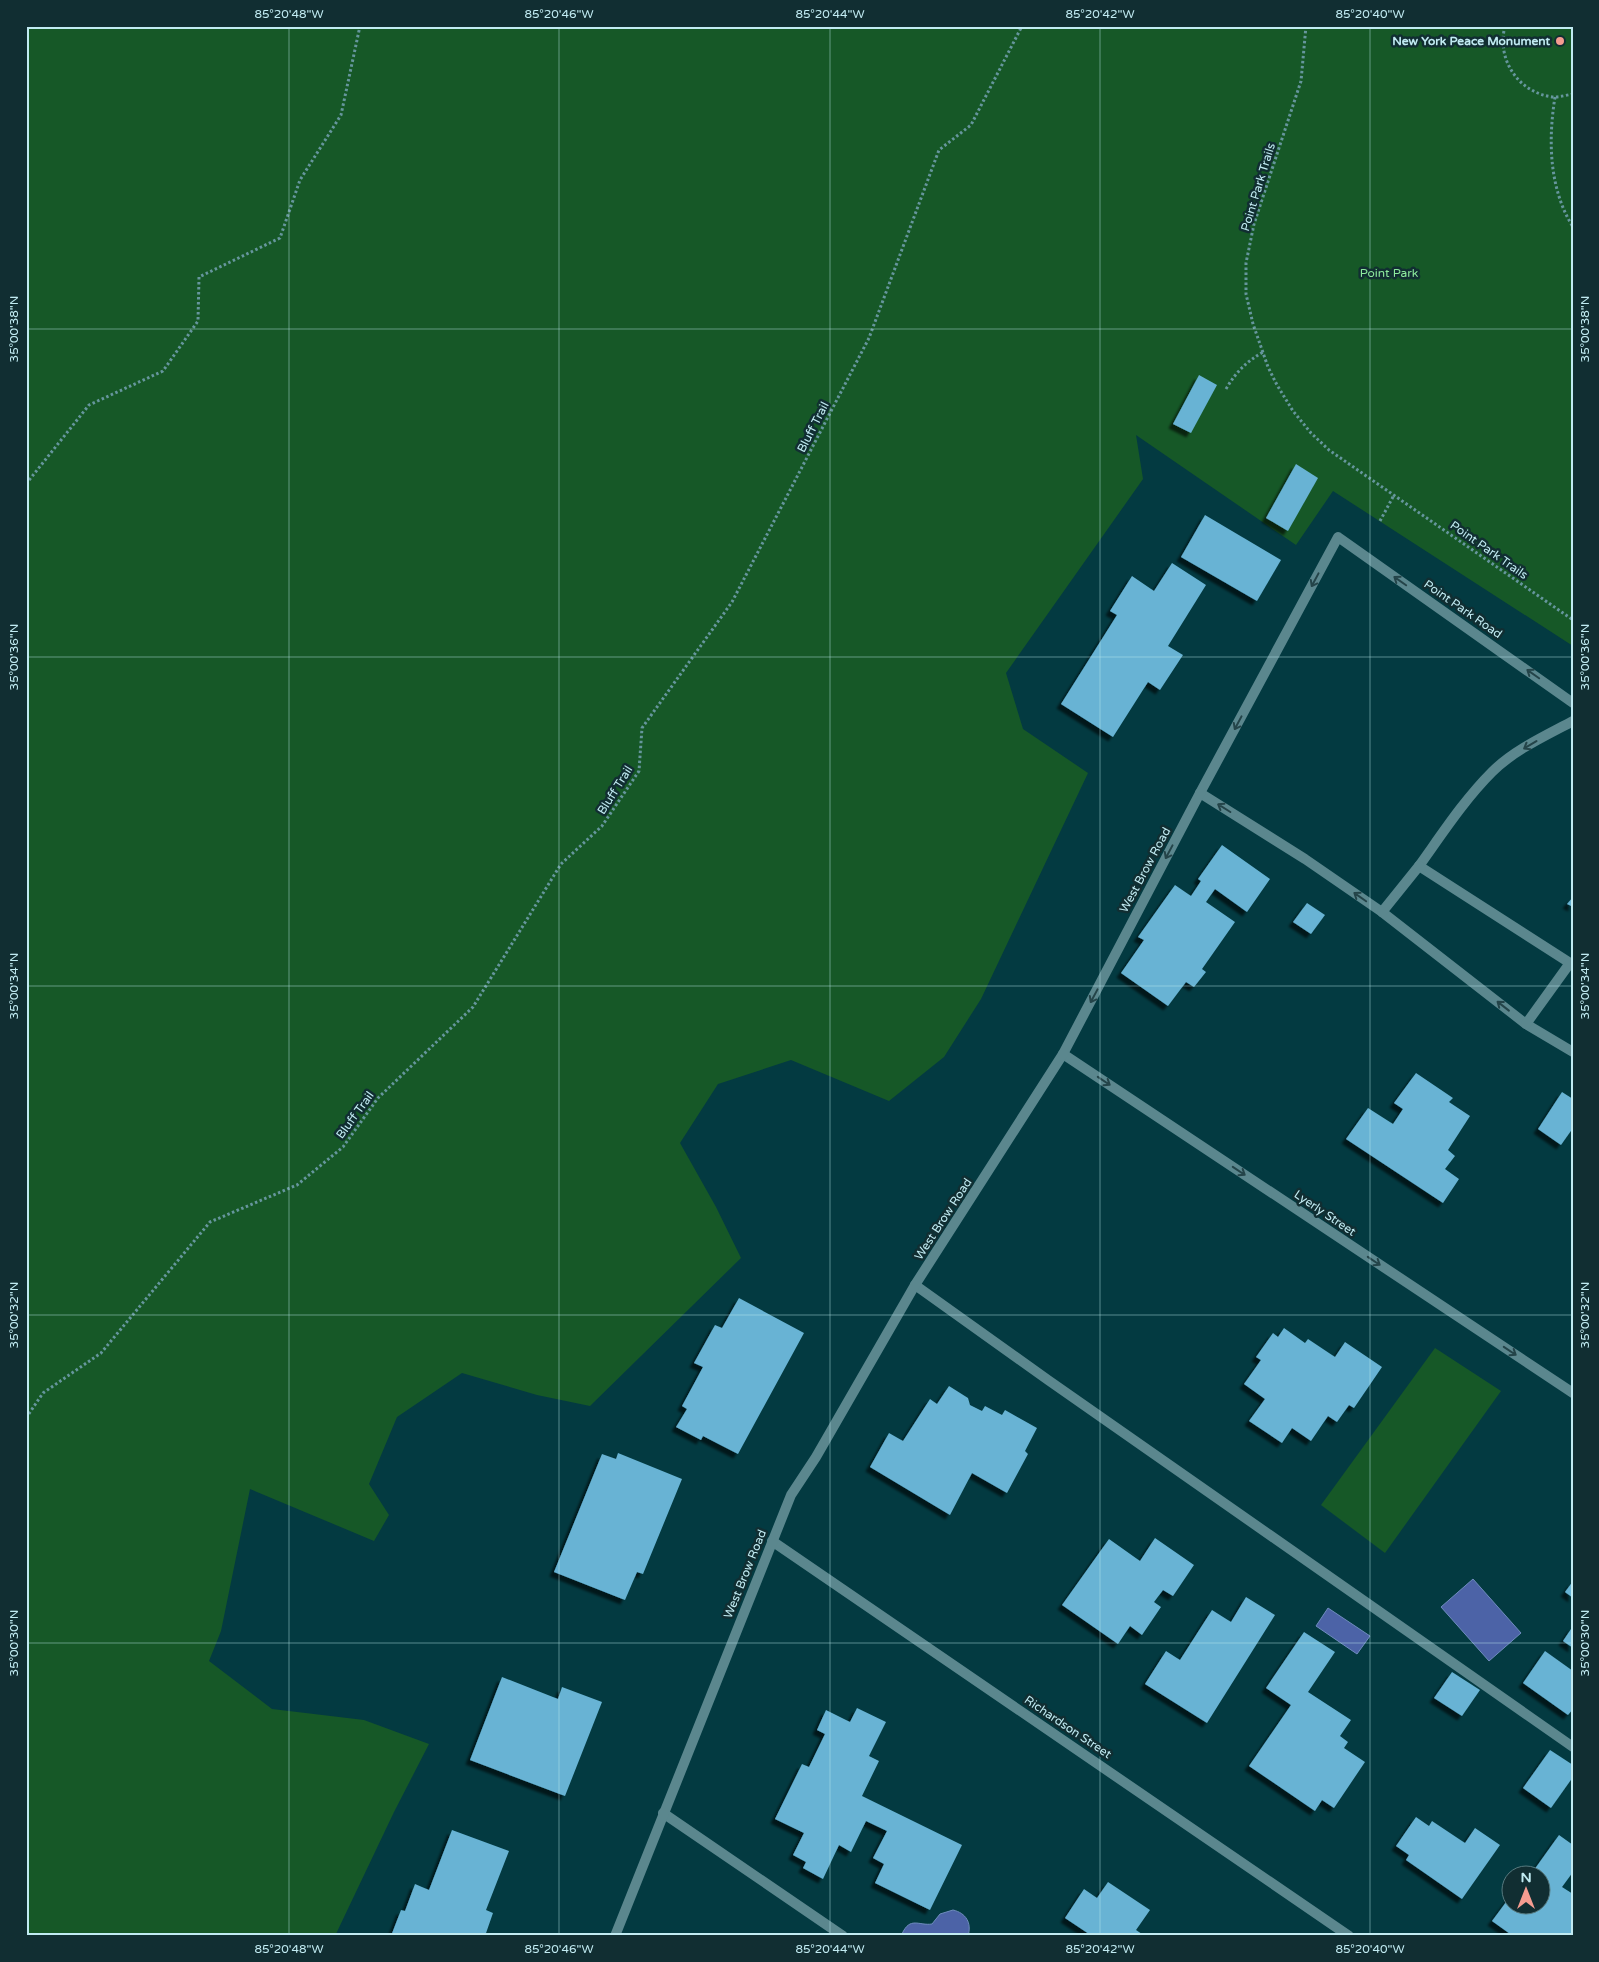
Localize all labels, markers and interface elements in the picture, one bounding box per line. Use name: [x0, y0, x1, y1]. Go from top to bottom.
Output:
text: 85°20'48"W: [254, 7, 324, 21]
text: 85°20'46"W: [524, 7, 594, 21]
text: 85°20'44"W: [795, 7, 865, 21]
text: 85°20'42"W: [1065, 7, 1135, 21]
text: 85°20'40"W: [1335, 7, 1405, 21]
place label: New York Peace Monument: [1392, 34, 1550, 48]
marker: New York Peace Monument: [1554, 35, 1566, 47]
street label: Point Park Trails: [1238, 141, 1278, 233]
park label: Point Park: [1360, 266, 1419, 280]
text: 35°00'38"N: [7, 296, 21, 362]
text: 35°00'38"N: [1578, 296, 1592, 362]
street label: Bluff Trail: [794, 399, 832, 455]
street label: Point Park Trails: [1448, 518, 1531, 582]
one-way arrow: [1310, 572, 1319, 587]
one-way arrow: [1393, 576, 1407, 586]
street label: Point Park Road: [1421, 577, 1505, 641]
text: 35°00'36"N: [7, 624, 21, 690]
text: 35°00'36"N: [1578, 624, 1592, 690]
one-way arrow: [1526, 669, 1540, 679]
one-way arrow: [1233, 715, 1242, 730]
one-way arrow: [1523, 740, 1537, 750]
street label: Bluff Trail: [595, 763, 635, 817]
one-way arrow: [1217, 803, 1231, 813]
street label: West Brow Road: [1117, 825, 1173, 915]
one-way arrow: [1164, 844, 1173, 859]
one-way arrow: [1353, 892, 1367, 902]
text: 35°00'34"N: [7, 953, 21, 1019]
text: 35°00'34"N: [1578, 953, 1592, 1019]
one-way arrow: [1088, 988, 1098, 1003]
one-way arrow: [1496, 1001, 1510, 1011]
one-way arrow: [1096, 1076, 1110, 1086]
street label: Bluff Trail: [333, 1089, 377, 1141]
one-way arrow: [1232, 1166, 1246, 1176]
street label: West Brow Road: [911, 1176, 975, 1262]
street label: Lyerly Street: [1291, 1187, 1359, 1239]
one-way arrow: [1367, 1256, 1381, 1266]
text: 35°00'32"N: [7, 1282, 21, 1348]
text: 35°00'32"N: [1578, 1282, 1592, 1348]
one-way arrow: [1503, 1346, 1517, 1356]
street label: West Brow Road: [721, 1528, 769, 1620]
text: 35°00'30"N: [7, 1610, 21, 1676]
text: 35°00'30"N: [1578, 1610, 1592, 1676]
street label: Richardson Street: [1022, 1693, 1114, 1761]
north arrow: [1502, 1864, 1552, 1914]
text: N: [1520, 1869, 1532, 1886]
text: 85°20'48"W: [254, 1942, 324, 1956]
text: 85°20'46"W: [524, 1942, 594, 1956]
text: 85°20'44"W: [795, 1942, 865, 1956]
text: 85°20'42"W: [1065, 1942, 1135, 1956]
text: 85°20'40"W: [1335, 1942, 1405, 1956]

